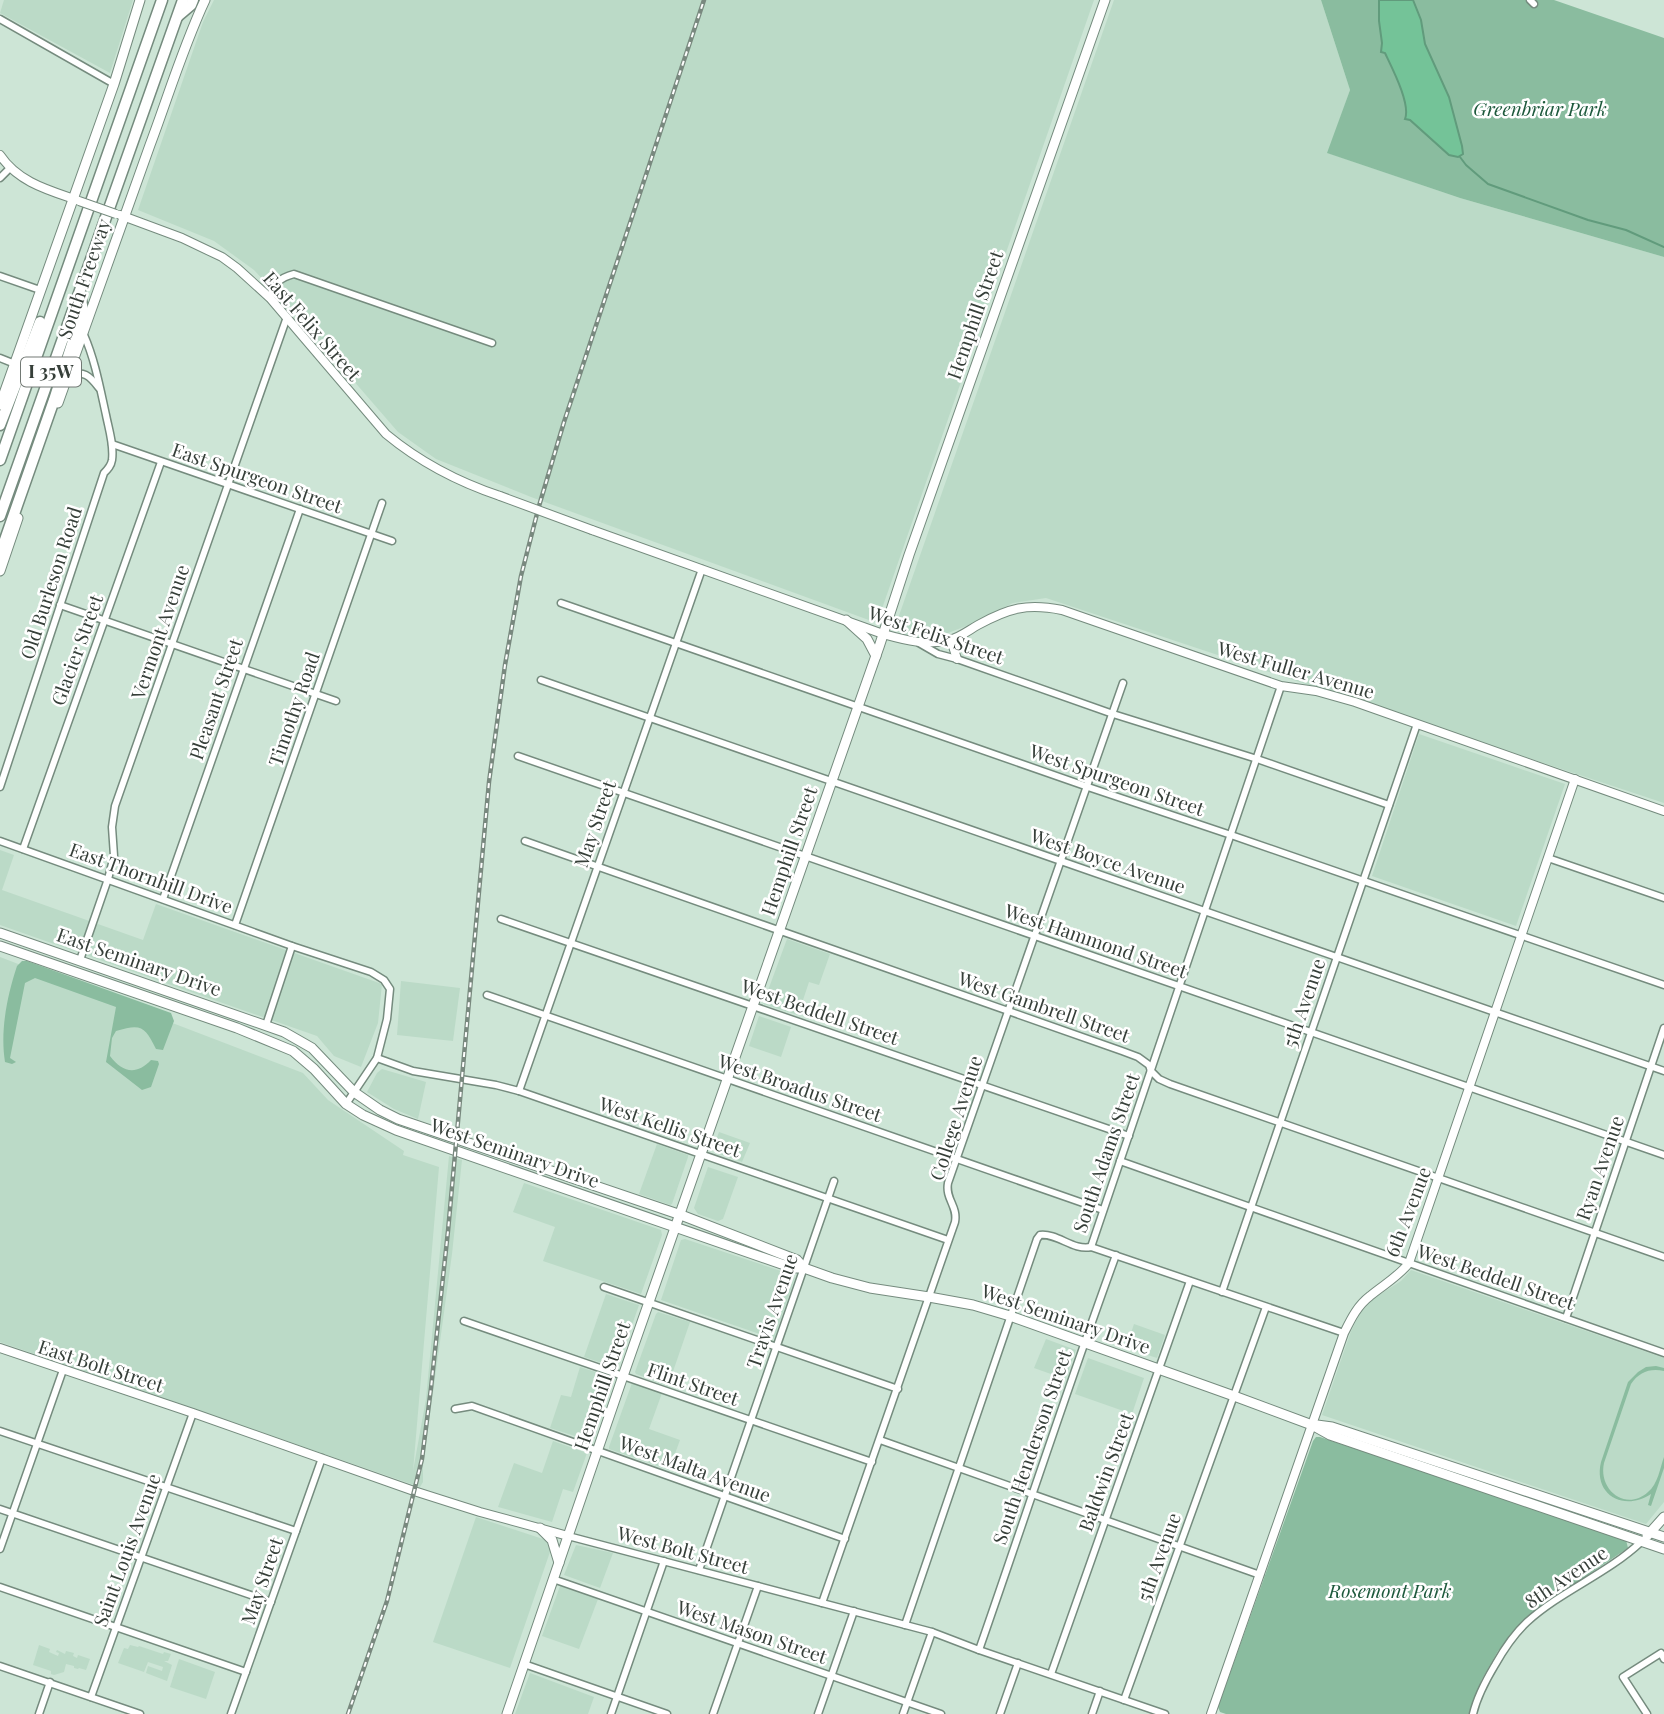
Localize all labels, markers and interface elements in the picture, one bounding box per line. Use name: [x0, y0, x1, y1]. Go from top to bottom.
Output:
park label: Greenbriar Park: [1473, 95, 1607, 121]
street label: South Freeway: [50, 215, 116, 342]
street label: Hemphill Street: [940, 246, 1008, 383]
street label: East Felix Street: [258, 265, 368, 386]
road number: I 35W: [21, 358, 81, 386]
street label: East Spurgeon Street: [169, 436, 346, 518]
street label: Old Burleson Road: [13, 503, 87, 662]
street label: Vermont Avenue: [124, 561, 194, 703]
street label: Glacier Street: [44, 590, 108, 709]
street label: West Felix Street: [864, 598, 1008, 669]
street label: Pleasant Street: [182, 634, 248, 763]
street label: West Fuller Avenue: [1214, 634, 1378, 704]
street label: Timothy Road: [261, 648, 325, 769]
street label: West Spurgeon Street: [1026, 737, 1208, 821]
street label: May Street: [567, 776, 621, 871]
street label: Hemphill Street: [754, 782, 822, 919]
street label: West Boyce Avenue: [1026, 821, 1189, 899]
street label: East Thornhill Drive: [66, 835, 237, 919]
street label: West Hammond Street: [1001, 896, 1191, 984]
street label: East Seminary Drive: [54, 921, 225, 1001]
street label: 5th Avenue: [1276, 955, 1330, 1051]
street label: West Gambrell Street: [954, 964, 1134, 1048]
street label: West Beddell Street: [737, 972, 903, 1050]
street label: West Broadus Street: [714, 1047, 886, 1127]
street label: College Avenue: [923, 1052, 987, 1183]
street label: South Adams Street: [1066, 1069, 1145, 1236]
street label: West Kellis Street: [595, 1089, 745, 1163]
street label: West Seminary Drive: [426, 1111, 603, 1193]
street label: Ryan Avenue: [1569, 1112, 1629, 1223]
street label: 6th Avenue: [1378, 1163, 1436, 1260]
street label: West Beddell Street: [1413, 1237, 1579, 1315]
street label: Travis Avenue: [739, 1250, 803, 1372]
street label: West Seminary Drive: [977, 1277, 1154, 1359]
street label: Hemphill Street: [567, 1317, 635, 1454]
street label: East Bolt Street: [35, 1333, 168, 1398]
street label: South Henderson Street: [985, 1346, 1077, 1548]
street label: Flint Street: [644, 1355, 743, 1411]
street label: Baldwin Street: [1071, 1408, 1139, 1535]
street label: West Malta Avenue: [615, 1428, 775, 1508]
street label: Saint Louis Avenue: [86, 1469, 166, 1630]
street label: 5th Avenue: [1130, 1509, 1186, 1605]
street label: West Bolt Street: [614, 1519, 752, 1579]
street label: May Street: [234, 1533, 288, 1628]
street label: 8th Avenue: [1519, 1539, 1612, 1613]
park label: Rosemont Park: [1328, 1577, 1452, 1603]
street label: West Mason Street: [673, 1593, 831, 1669]

